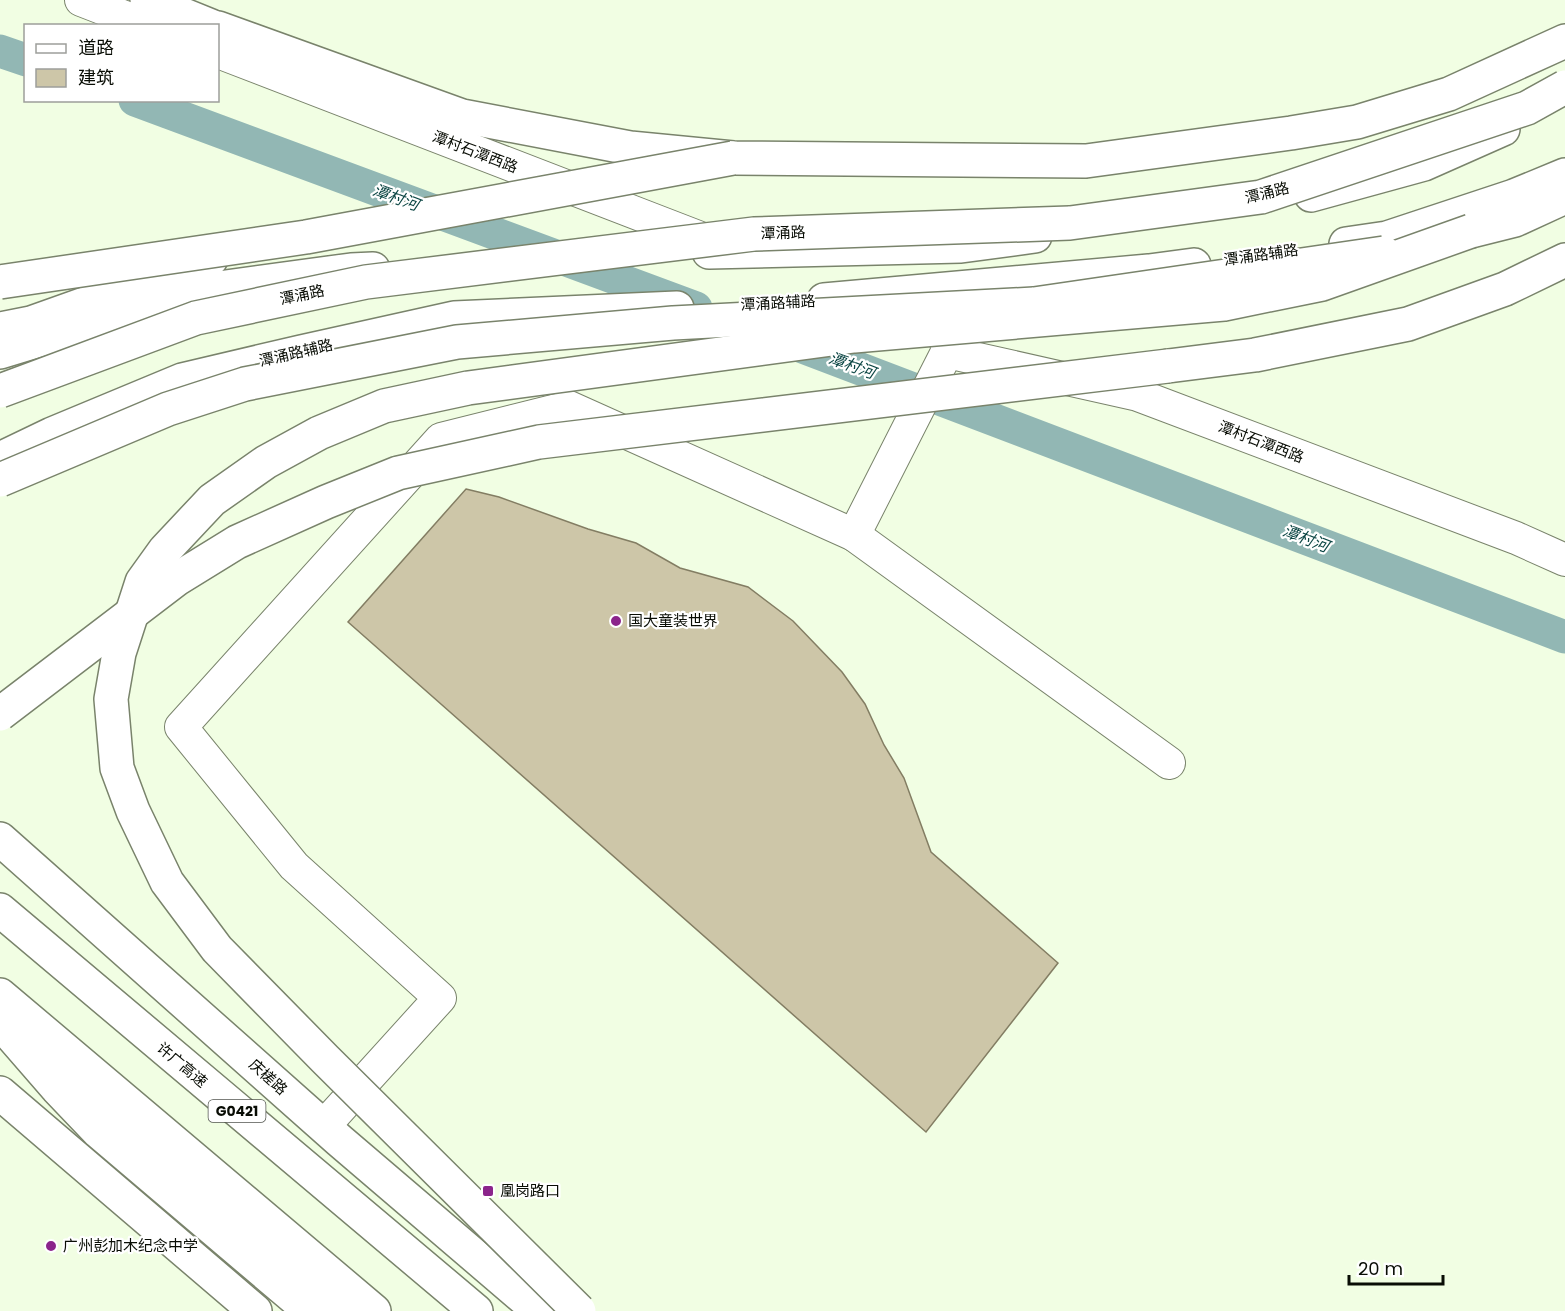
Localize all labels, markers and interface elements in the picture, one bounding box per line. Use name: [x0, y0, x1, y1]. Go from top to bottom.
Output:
legend: [24, 24, 219, 102]
text: 道路: [78, 35, 114, 60]
text: 建筑: [78, 65, 114, 90]
street label: 潭村石潭西路: [429, 126, 521, 177]
street label: 潭涌路: [1242, 177, 1291, 208]
water label: 潭村河: [369, 178, 425, 218]
street label: 潭涌路: [760, 221, 806, 244]
street label: 潭涌路辅路: [1222, 239, 1300, 270]
street label: 潭涌路: [278, 280, 326, 309]
street label: 潭涌路辅路: [740, 290, 816, 315]
street label: 潭涌路辅路: [257, 334, 335, 371]
water label: 潭村河: [825, 346, 881, 386]
street label: 潭村石潭西路: [1215, 416, 1307, 467]
water label: 潭村河: [1279, 519, 1335, 559]
place label: 国大童装世界: [628, 610, 718, 631]
marker: 国大童装世界: [609, 614, 623, 628]
street label: 许广高速: [153, 1037, 212, 1092]
street label: 庆槎路: [245, 1054, 292, 1099]
road number: G0421: [208, 1100, 266, 1122]
place label: 凰岗路口: [500, 1180, 560, 1201]
marker: 凰岗路口: [481, 1184, 495, 1198]
place label: 广州彭加木纪念中学: [63, 1235, 198, 1256]
marker: 广州彭加木纪念中学: [44, 1239, 58, 1253]
scale bar: [1349, 1248, 1444, 1286]
text: 20 m: [1358, 1256, 1403, 1281]

